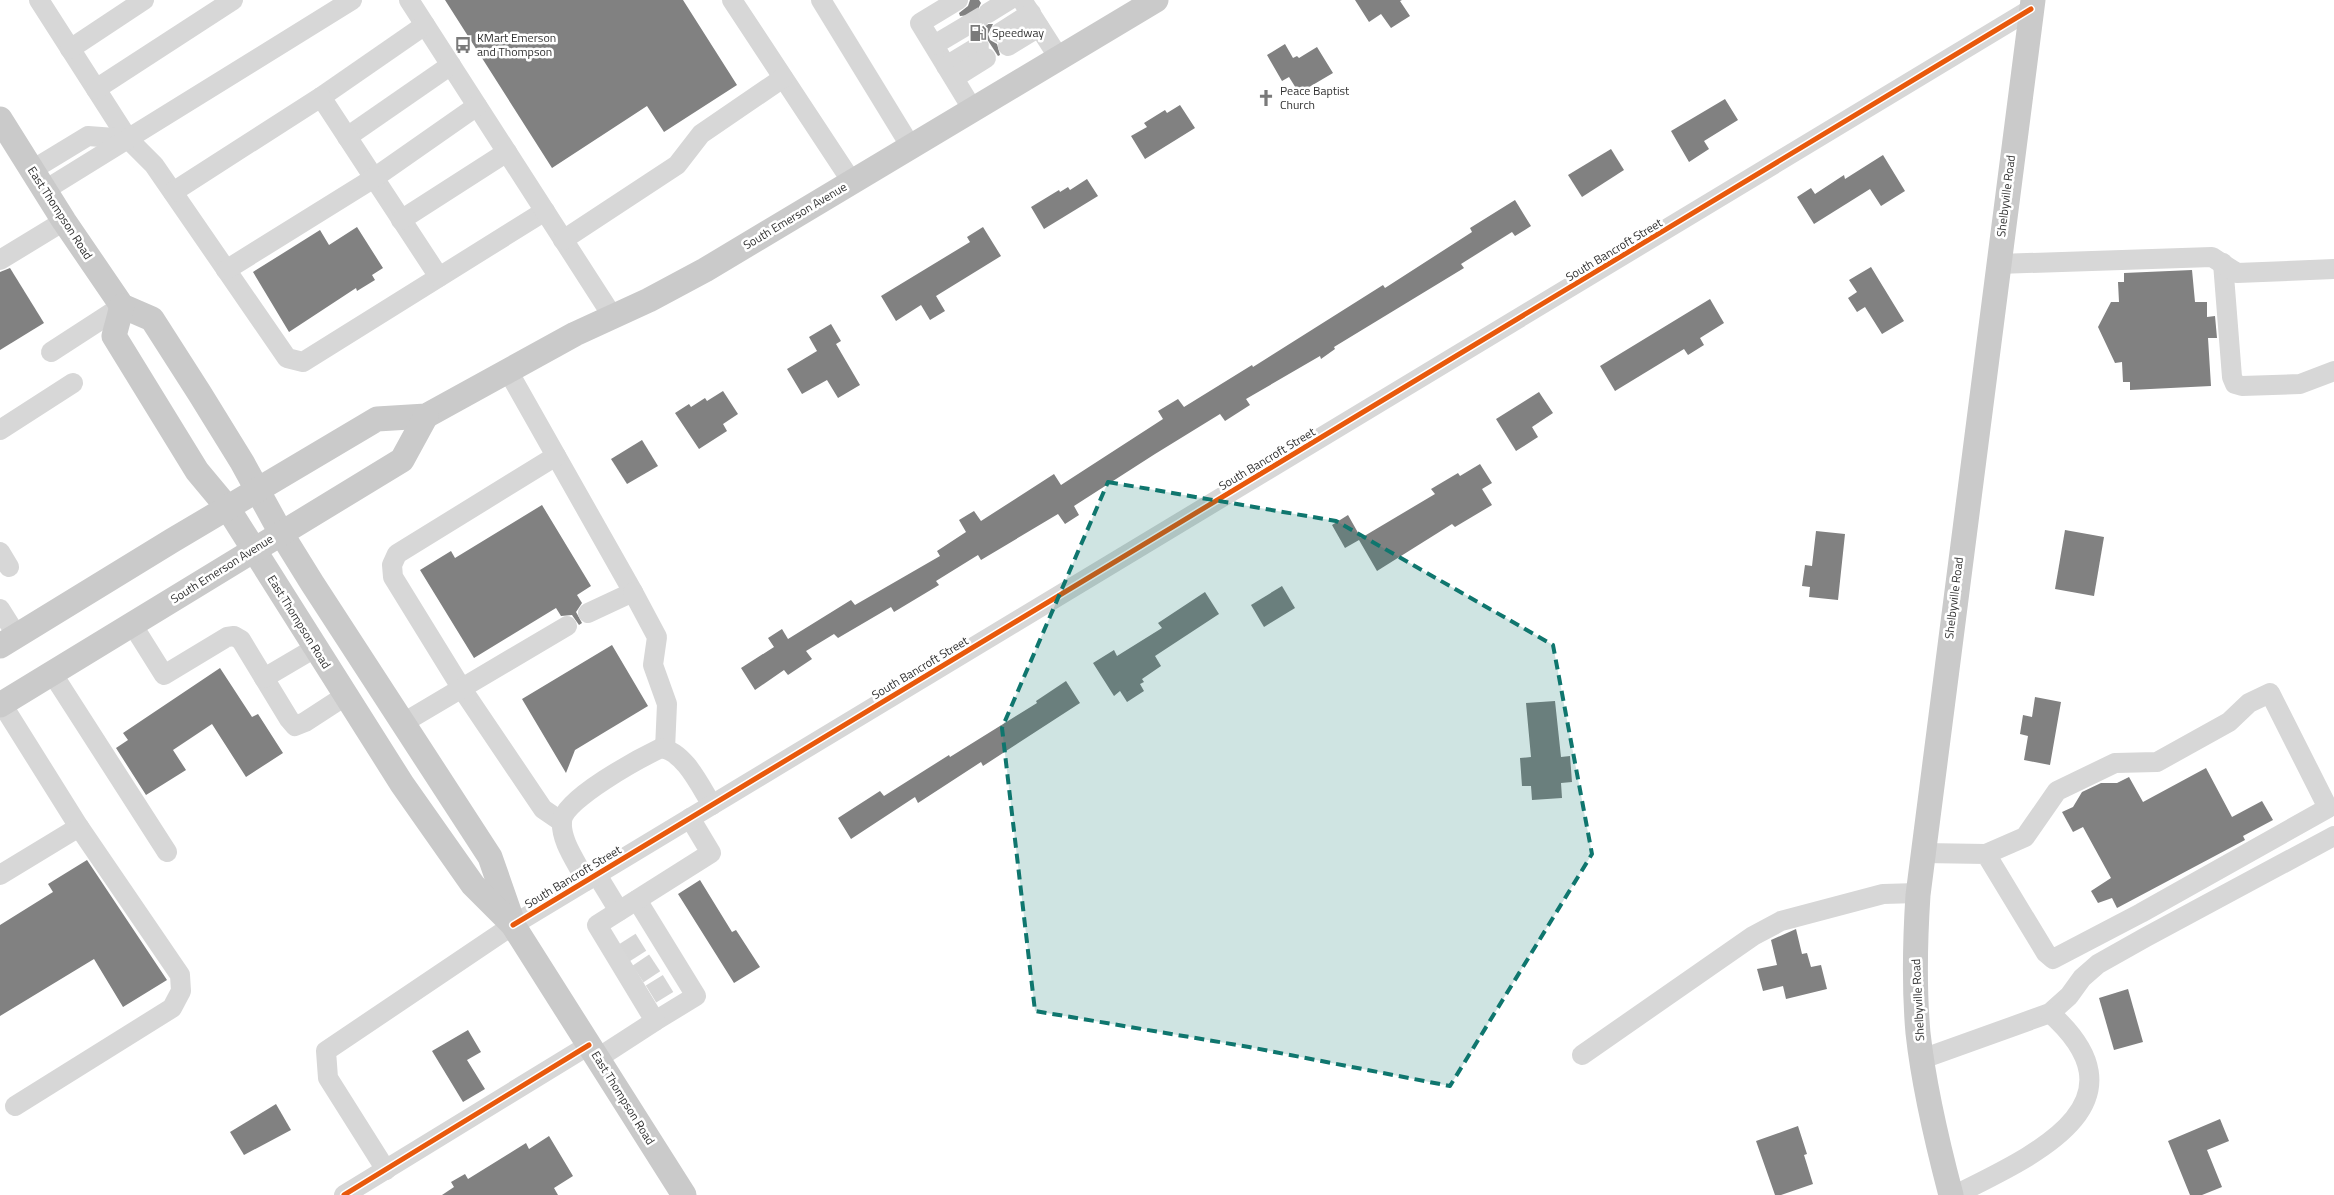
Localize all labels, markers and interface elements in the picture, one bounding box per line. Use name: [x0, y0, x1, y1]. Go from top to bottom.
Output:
fuel station icon: Speedway: [968, 23, 988, 43]
place label: Speedway: [992, 23, 1044, 42]
place label: KMart Emerson and Thompson: [477, 28, 556, 61]
bus stop icon: KMart Emerson and Thompson: [453, 35, 473, 55]
place label: Peace Baptist Church: [1280, 81, 1350, 114]
church icon: Peace Baptist Church: [1256, 88, 1276, 108]
street label: Shelbyville Road: [1991, 154, 2020, 238]
street label: East Thompson Road: [23, 162, 98, 263]
street label: South Emerson Avenue: [739, 177, 850, 254]
street label: South Bancroft Street: [1562, 213, 1666, 286]
street label: South Bancroft Street: [1215, 422, 1319, 495]
street label: South Emerson Avenue: [167, 529, 277, 608]
street label: Shelbyville Road: [1939, 556, 1968, 640]
street label: East Thompson Road: [263, 571, 336, 672]
street label: South Bancroft Street: [868, 631, 972, 704]
street label: South Bancroft Street: [521, 840, 625, 913]
street label: Shelbyville Road: [1906, 958, 1929, 1042]
street label: East Thompson Road: [587, 1047, 660, 1148]

